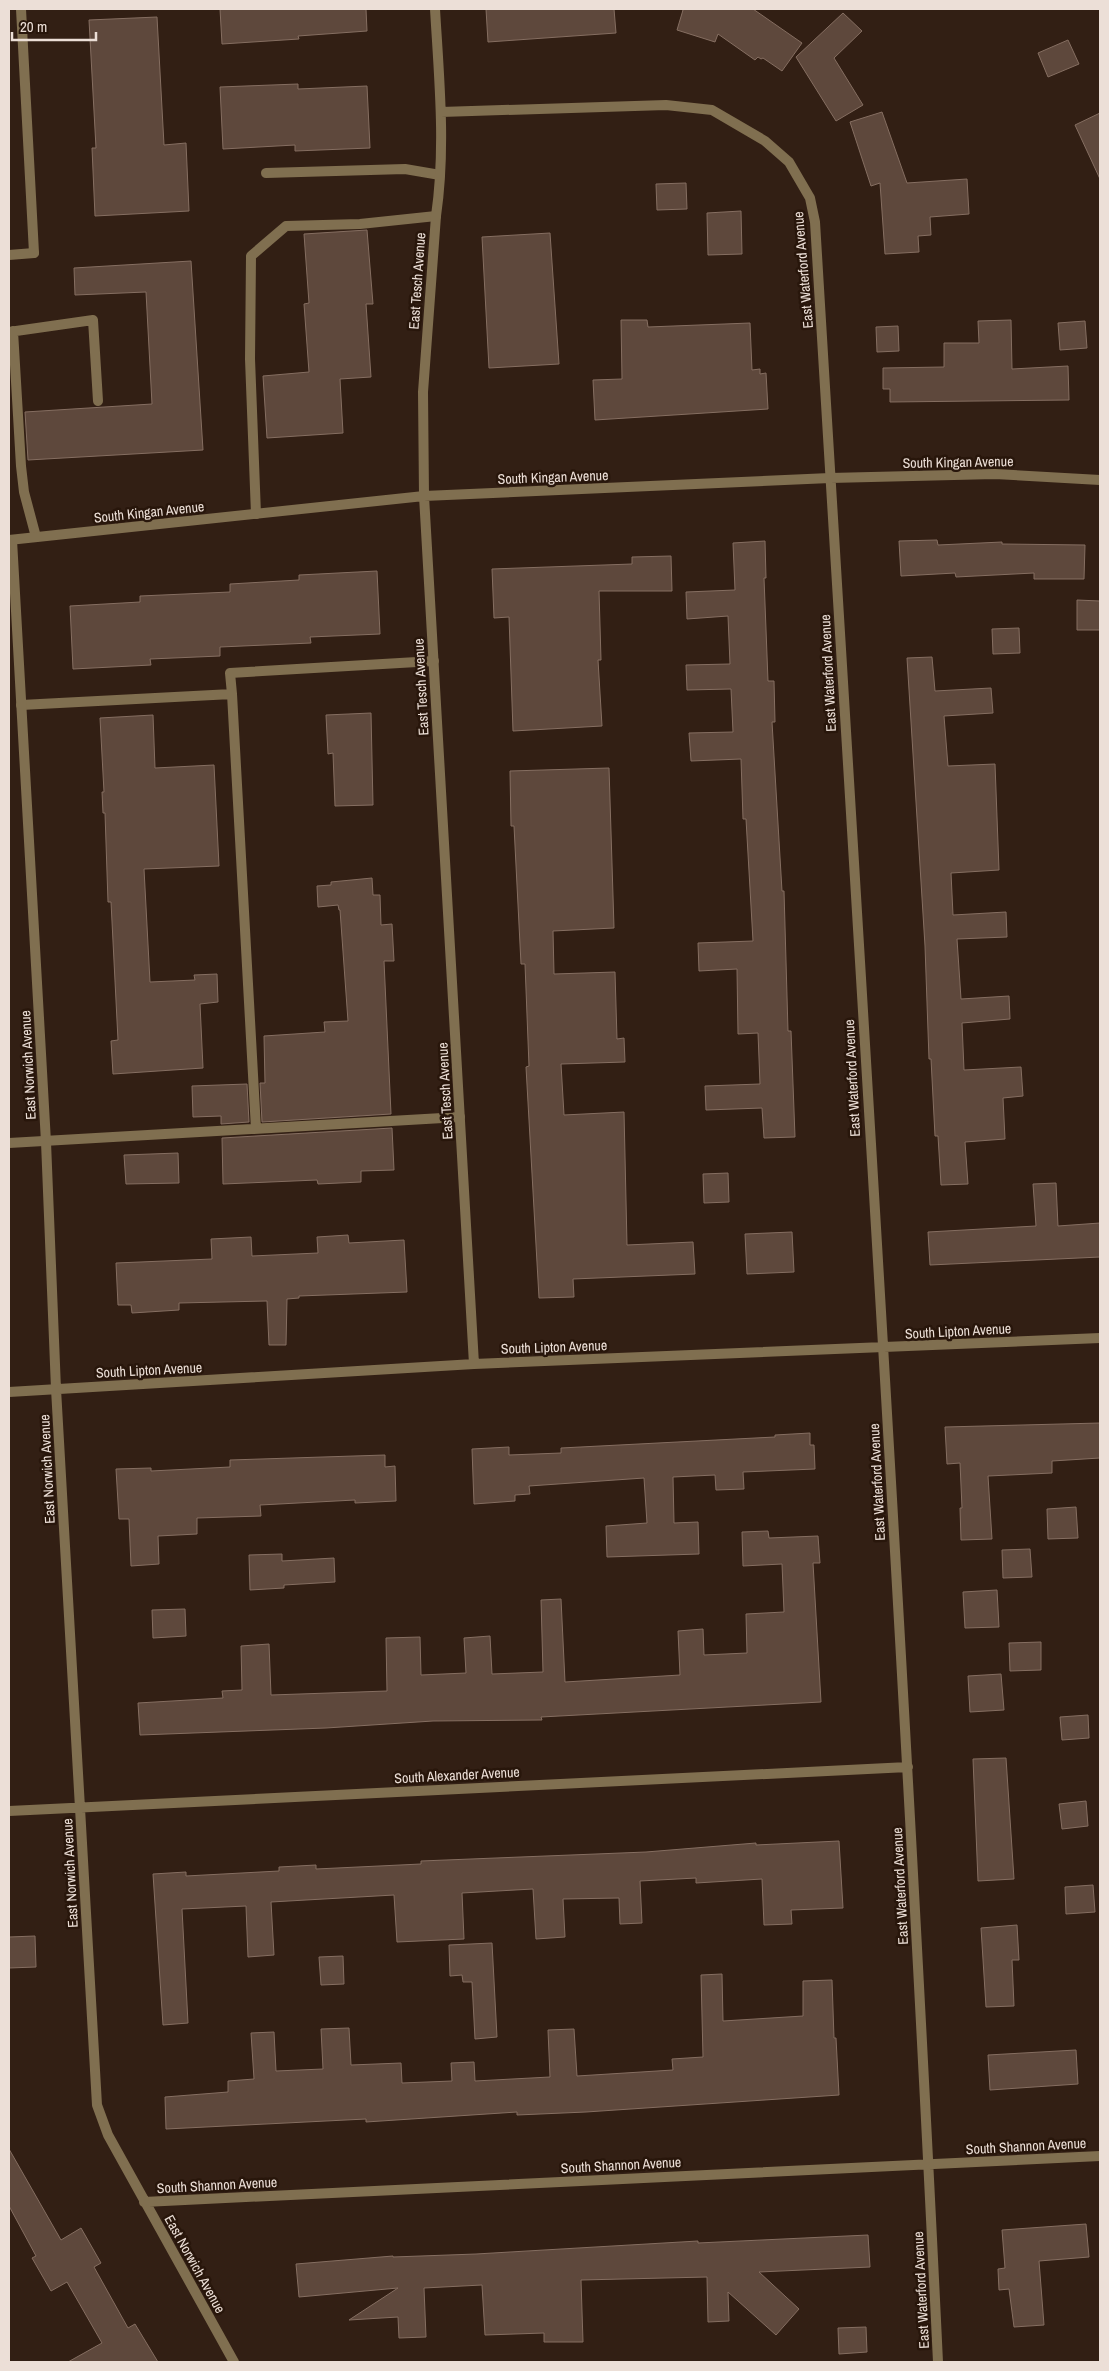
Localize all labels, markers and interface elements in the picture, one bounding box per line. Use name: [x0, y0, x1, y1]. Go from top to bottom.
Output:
scale bar: [12, 10, 96, 42]
text: 20 m: [20, 16, 47, 37]
street label: East Waterford Avenue: [789, 211, 817, 329]
street label: East Tesch Avenue: [405, 232, 429, 330]
street label: South Kingan Avenue: [902, 452, 1014, 472]
street label: South Kingan Avenue: [497, 466, 609, 488]
street label: South Kingan Avenue: [93, 497, 205, 527]
street label: East Waterford Avenue: [816, 614, 840, 732]
street label: East Tesch Avenue: [409, 638, 433, 736]
street label: East Norwich Avenue: [16, 1010, 40, 1120]
street label: East Waterford Avenue: [840, 1019, 864, 1137]
street label: East Tesch Avenue: [433, 1042, 457, 1140]
street label: South Lipton Avenue: [904, 1319, 1012, 1343]
street label: South Lipton Avenue: [501, 1336, 607, 1358]
street label: South Lipton Avenue: [95, 1358, 203, 1382]
street label: East Norwich Avenue: [35, 1414, 59, 1524]
street label: East Waterford Avenue: [865, 1423, 889, 1541]
street label: South Alexander Avenue: [394, 1763, 520, 1787]
street label: East Norwich Avenue: [58, 1818, 82, 1928]
street label: East Waterford Avenue: [888, 1827, 912, 1945]
street label: South Shannon Avenue: [965, 2134, 1087, 2158]
street label: South Shannon Avenue: [560, 2153, 682, 2177]
street label: South Shannon Avenue: [156, 2173, 278, 2197]
street label: East Norwich Avenue: [161, 2212, 229, 2316]
street label: East Waterford Avenue: [909, 2231, 933, 2349]

